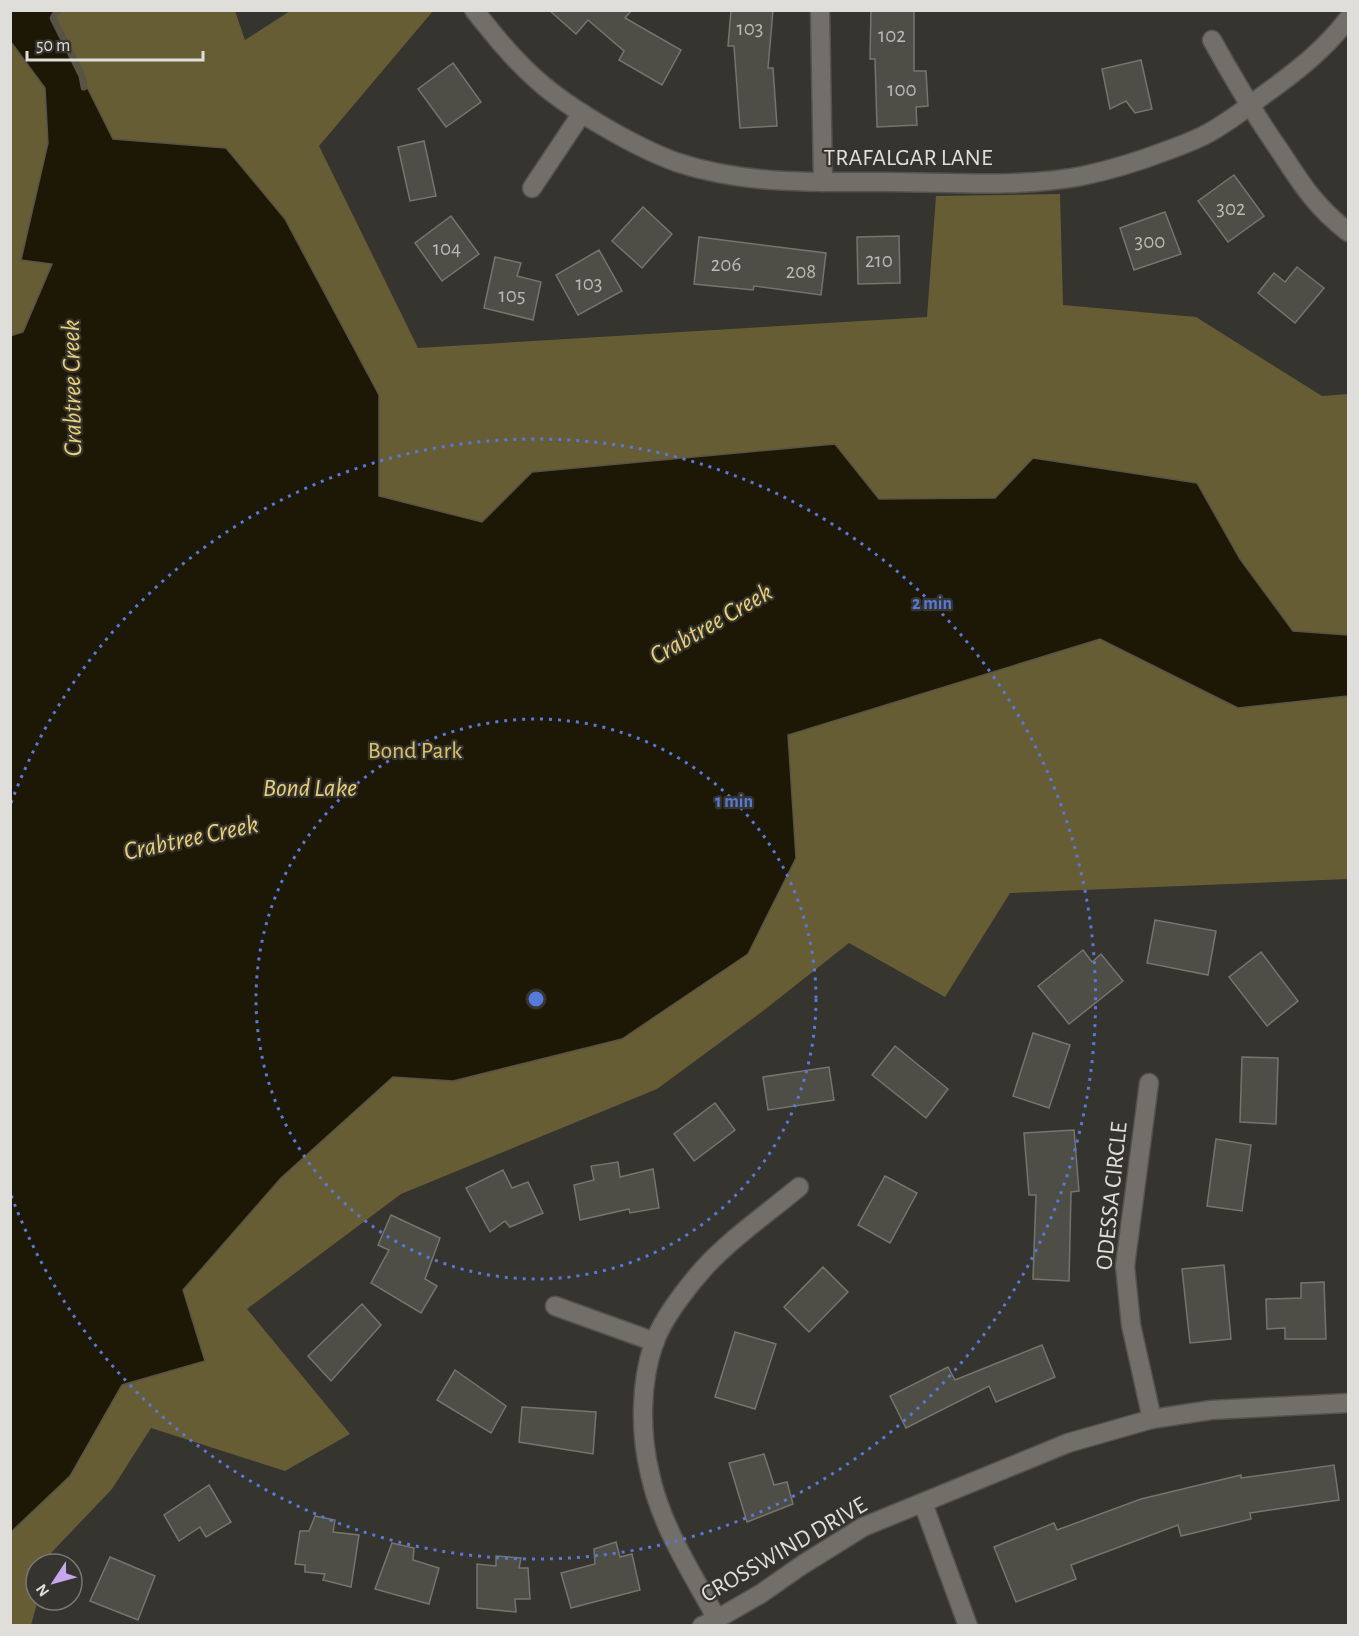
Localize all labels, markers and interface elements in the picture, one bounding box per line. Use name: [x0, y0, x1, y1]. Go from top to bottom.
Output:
house number: 103: [737, 18, 763, 39]
scale bar: [27, 24, 202, 62]
house number: 102: [878, 25, 906, 46]
text: 50 m: [36, 37, 70, 55]
house number: 100: [887, 79, 917, 100]
street label: TRAFALGAR LANE: [823, 146, 993, 170]
house number: 302: [1216, 198, 1246, 219]
house number: 300: [1135, 231, 1165, 252]
house number: 104: [433, 238, 461, 259]
house number: 210: [865, 250, 893, 271]
house number: 206: [711, 254, 741, 275]
house number: 208: [786, 261, 816, 282]
house number: 103: [576, 273, 602, 294]
house number: 105: [498, 285, 526, 306]
water label: Crabtree Creek: [58, 319, 86, 457]
water label: Crabtree Creek: [645, 579, 777, 669]
text: 2 min: [912, 595, 952, 613]
park label: Bond Park: [368, 739, 462, 763]
water label: Bond Lake: [263, 775, 357, 801]
text: 1 min: [715, 793, 753, 811]
water label: Crabtree Creek: [121, 811, 261, 865]
centre of rings: [526, 989, 546, 1009]
street label: ODESSA CIRCLE: [1092, 1120, 1132, 1271]
street label: CROSSWIND DRIVE: [697, 1493, 871, 1607]
north arrow: [24, 1552, 84, 1612]
text: N: [33, 1581, 52, 1599]

